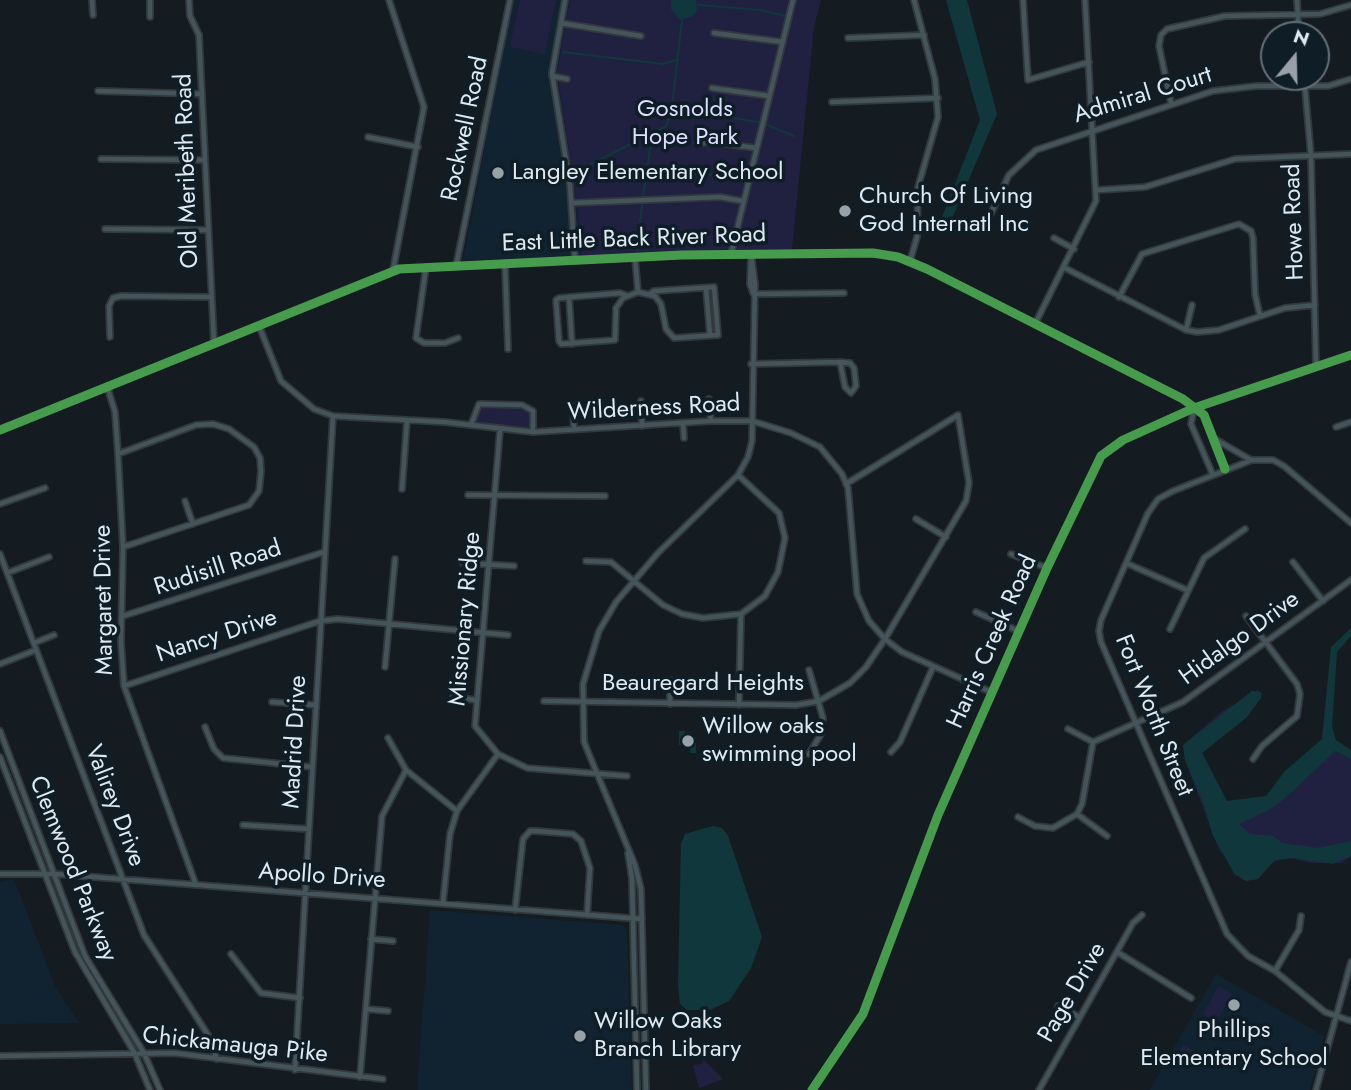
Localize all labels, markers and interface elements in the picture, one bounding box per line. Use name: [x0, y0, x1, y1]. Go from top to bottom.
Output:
north arrow: [1260, 21, 1330, 91]
text: N: [1290, 22, 1313, 53]
street label: Rockwell Road: [437, 54, 495, 204]
street label: Admiral Court: [1070, 61, 1216, 131]
street label: Old Meribeth Road: [170, 73, 206, 269]
park label: Gosnolds Hope Park: [632, 96, 738, 152]
place label: Langley Elementary School: [512, 159, 784, 187]
street label: Howe Road: [1279, 163, 1311, 281]
marker: Langley Elementary School: [490, 165, 506, 181]
place label: Church Of Living God Internatl Inc: [859, 183, 1033, 239]
marker: Church Of Living God Internatl Inc: [837, 203, 853, 219]
street label: East Little Back River Road: [501, 221, 767, 259]
street label: Wilderness Road: [567, 390, 741, 428]
street label: Margaret Drive: [89, 524, 121, 676]
street label: Missionary Ridge: [444, 531, 488, 707]
street label: Rudisill Road: [151, 535, 285, 603]
street label: Harris Creek Road: [942, 551, 1044, 733]
street label: Hidalgo Drive: [1174, 586, 1306, 692]
street label: Nancy Drive: [153, 604, 281, 670]
street label: Fort Worth Street: [1108, 631, 1198, 801]
street label: Beauregard Heights: [602, 670, 804, 698]
street label: Madrid Drive: [278, 675, 314, 809]
place label: Willow oaks swimming pool: [702, 713, 857, 769]
marker: Willow oaks swimming pool: [680, 733, 696, 749]
street label: Valirey Drive: [78, 741, 150, 871]
street label: Clemwood Parkway: [22, 772, 122, 966]
street label: Apollo Drive: [257, 858, 387, 896]
street label: Page Drive: [1033, 938, 1113, 1048]
marker: Phillips Elementary School: [1226, 997, 1242, 1013]
place label: Willow Oaks Branch Library: [594, 1008, 741, 1064]
place label: Phillips Elementary School: [1140, 1017, 1328, 1073]
street label: Chickamauga Pike: [141, 1022, 329, 1070]
marker: Willow Oaks Branch Library: [572, 1028, 588, 1044]

